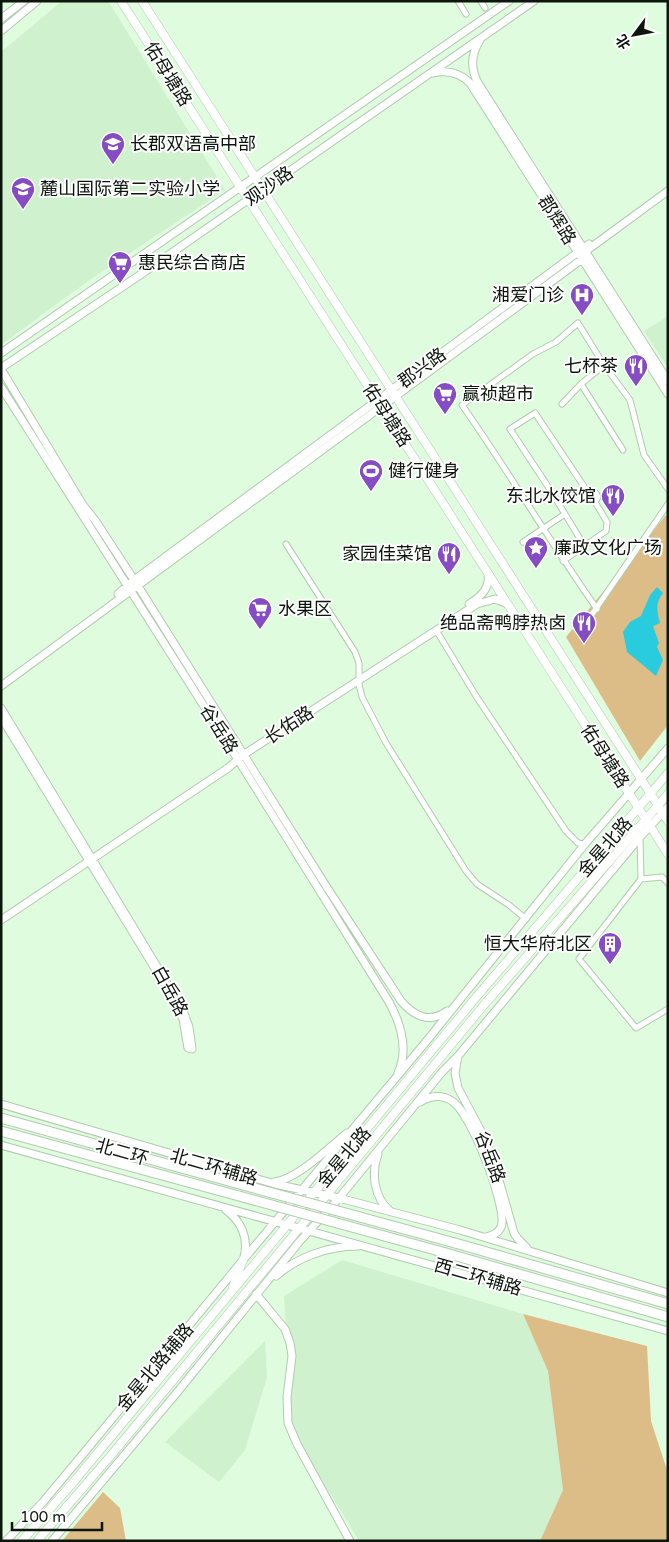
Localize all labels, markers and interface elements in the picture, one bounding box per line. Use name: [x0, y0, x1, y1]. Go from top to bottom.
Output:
north arrow: [609, 10, 659, 60]
text: 北: [612, 31, 634, 52]
street label: 佑母塘路: [140, 38, 196, 110]
school or university icon: 长郡双语高中部: [100, 131, 126, 165]
place label: 长郡双语高中部: [130, 133, 256, 155]
street label: 观沙路: [241, 162, 297, 210]
school or university icon: 麓山国际第二实验小学: [10, 176, 36, 210]
place label: 麓山国际第二实验小学: [40, 178, 220, 200]
street label: 郡辉路: [533, 191, 581, 249]
supermarket icon: 惠民综合商店: [107, 250, 133, 284]
place label: 惠民综合商店: [138, 252, 246, 274]
hospital icon: 湘爱门诊: [569, 282, 595, 316]
place label: 湘爱门诊: [492, 284, 564, 306]
street label: 郡兴路: [394, 343, 450, 393]
restaurant icon: 七杯茶: [623, 353, 649, 387]
place label: 七杯茶: [564, 355, 618, 377]
street label: 佑母塘路: [358, 379, 416, 451]
supermarket icon: 赢祯超市: [432, 381, 458, 415]
place label: 赢祯超市: [462, 383, 534, 405]
sports icon: 健行健身: [358, 458, 384, 492]
place label: 健行健身: [388, 460, 460, 482]
restaurant icon: 东北水饺馆: [600, 483, 626, 517]
place label: 东北水饺馆: [506, 485, 596, 507]
place icon: 廉政文化广场: [523, 535, 549, 569]
place label: 廉政文化广场: [554, 537, 662, 559]
restaurant icon: 家园佳菜馆: [436, 541, 462, 575]
place label: 家园佳菜馆: [342, 543, 432, 565]
supermarket icon: 水果区: [247, 596, 273, 630]
place label: 水果区: [278, 598, 332, 620]
restaurant icon: 绝品斋鸭脖热卤: [571, 610, 597, 644]
place label: 绝品斋鸭脖热卤: [440, 612, 566, 634]
street label: 谷岳路: [195, 700, 243, 758]
street label: 长佑路: [260, 701, 318, 749]
street label: 佑母塘路: [576, 720, 634, 792]
street label: 金星北路: [573, 813, 637, 881]
building icon: 恒大华府北区: [597, 931, 623, 965]
place label: 恒大华府北区: [484, 933, 592, 955]
street label: 白岳路: [147, 962, 193, 1020]
street label: 金星北路: [312, 1122, 376, 1192]
street label: 谷岳路: [470, 1128, 510, 1186]
street label: 北二环: [93, 1134, 151, 1170]
street label: 北二环辅路: [168, 1144, 260, 1190]
street label: 西二环辅路: [432, 1254, 524, 1300]
street label: 金星北路辅路: [112, 1319, 198, 1415]
scale bar: [12, 1500, 102, 1532]
text: 100 m: [20, 1508, 66, 1526]

